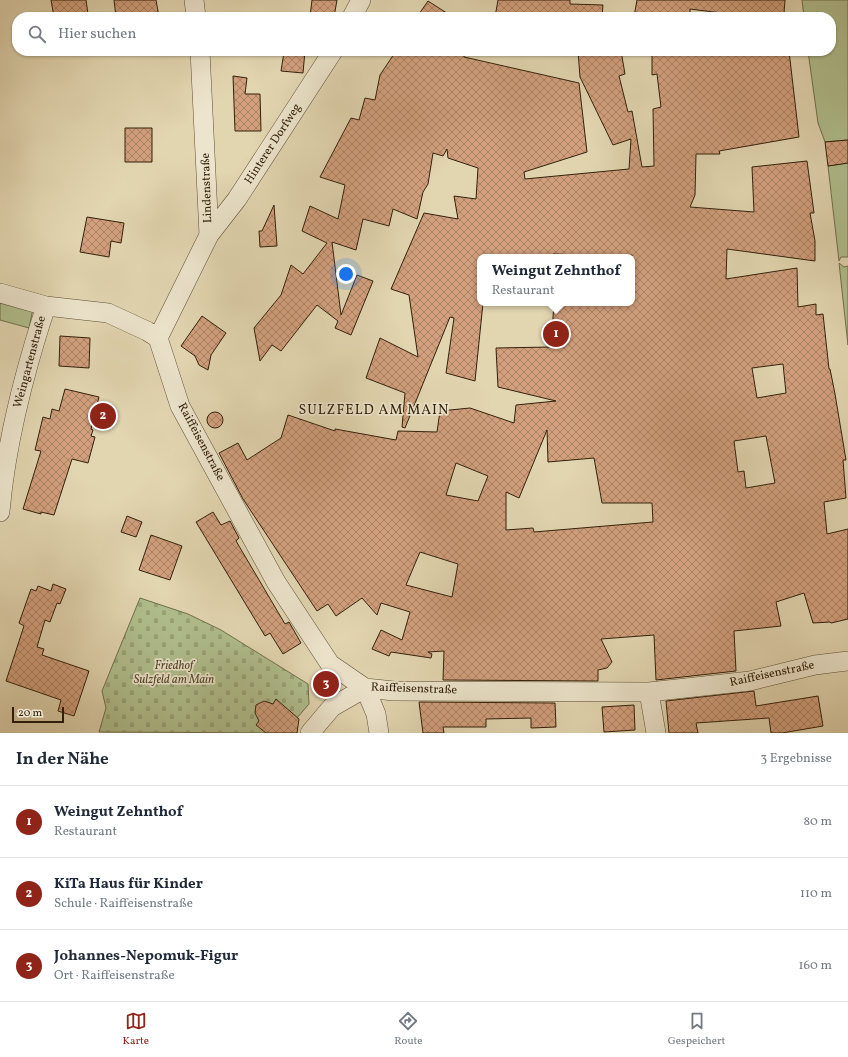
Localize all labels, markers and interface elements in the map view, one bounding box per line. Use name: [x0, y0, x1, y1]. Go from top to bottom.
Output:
search box: [12, 12, 836, 56]
icon: search: [26, 23, 48, 45]
text: Hier suchen: [58, 24, 136, 45]
street label: Hinterer Dorfweg: [241, 101, 305, 187]
street label: Lindenstraße: [198, 152, 216, 223]
popup: [477, 254, 635, 306]
text: Weingut Zehnthof: [492, 261, 620, 282]
your location: [336, 264, 356, 284]
text: Restaurant: [492, 282, 555, 300]
street label: Weingartenstraße: [10, 314, 50, 410]
pin: 1: [543, 319, 569, 349]
street label: Raiffeisenstraße: [174, 400, 228, 484]
pin: 2: [90, 401, 116, 431]
district label: SULZFELD AM MAIN: [299, 401, 449, 420]
street label: Raiffeisenstraße: [728, 657, 816, 691]
park label: Friedhof Sulzfeld am Main: [134, 658, 214, 688]
pin: 3: [313, 669, 339, 699]
street label: Raiffeisenstraße: [371, 679, 458, 699]
scale bar: [12, 705, 64, 724]
text: 20 m: [18, 706, 42, 721]
text: In der Nähe: [16, 748, 109, 771]
text: 3 Ergebnisse: [761, 750, 832, 768]
text: Weingut Zehnthof: [54, 802, 183, 823]
text: 1: [26, 813, 32, 831]
text: 80 m: [803, 813, 832, 831]
text: Restaurant: [54, 823, 117, 841]
text: KiTa Haus für Kinder: [54, 874, 203, 895]
text: 2: [26, 885, 32, 903]
text: 110 m: [800, 885, 832, 903]
text: Schule · Raiffeisenstraße: [54, 895, 193, 913]
text: Johannes-Nepomuk-Figur: [54, 946, 238, 967]
text: 3: [26, 957, 32, 975]
text: 160 m: [798, 957, 832, 975]
text: Ort · Raiffeisenstraße: [54, 967, 175, 985]
tab: Karte: [123, 1010, 149, 1049]
tab: Route: [394, 1010, 423, 1049]
tab: Gespeichert: [668, 1010, 725, 1049]

